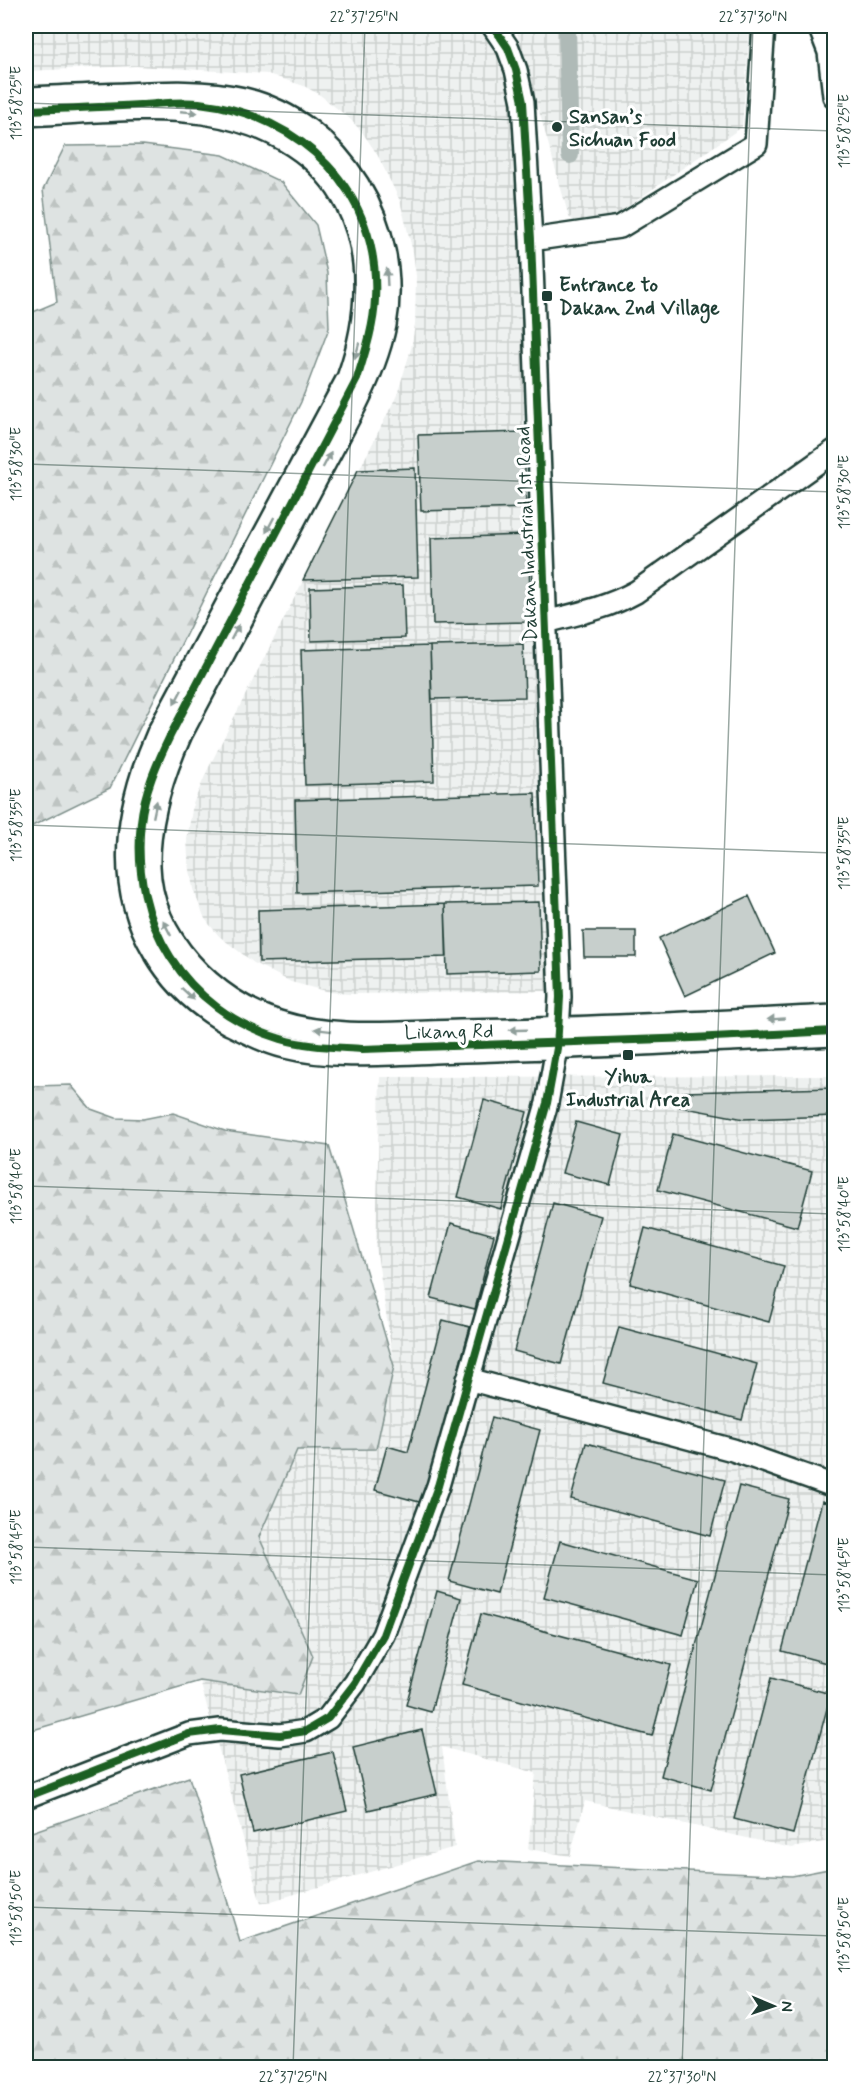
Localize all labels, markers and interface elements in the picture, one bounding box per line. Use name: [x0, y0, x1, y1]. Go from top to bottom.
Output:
text: 22°37'25"N: [330, 8, 398, 28]
text: 22°37'30"N: [719, 8, 787, 28]
text: 113°58'25"E: [7, 66, 27, 140]
text: 113°58'25"E: [835, 94, 855, 168]
place label: Sansan’s Sichuan Food: [569, 104, 676, 154]
one-way arrow: [179, 107, 198, 117]
marker: Sansan’s Sichuan Food: [550, 120, 564, 134]
one-way arrow: [382, 268, 391, 287]
place label: Entrance to Dakan 2nd Village: [559, 272, 720, 324]
marker: Entrance to Dakan 2nd Village: [540, 289, 554, 303]
one-way arrow: [352, 342, 361, 360]
street label: Dakan Industrial 1st Road: [510, 426, 545, 642]
text: 113°58'30"E: [7, 427, 27, 501]
one-way arrow: [322, 451, 332, 468]
text: 113°58'30"E: [835, 455, 855, 529]
one-way arrow: [265, 517, 275, 534]
one-way arrow: [230, 623, 240, 640]
one-way arrow: [173, 688, 183, 705]
text: 113°58'35"E: [7, 788, 27, 862]
one-way arrow: [151, 799, 160, 818]
text: 113°58'35"E: [835, 816, 855, 890]
one-way arrow: [162, 920, 172, 937]
one-way arrow: [181, 987, 196, 1001]
one-way arrow: [767, 1014, 786, 1023]
street label: Likang Rd: [404, 1018, 494, 1047]
one-way arrow: [314, 1025, 333, 1035]
one-way arrow: [509, 1025, 528, 1034]
marker: Yihua Industrial Area: [621, 1048, 635, 1062]
place label: Yihua Industrial Area: [566, 1064, 690, 1114]
text: 113°58'40"E: [7, 1148, 27, 1224]
text: 113°58'40"E: [835, 1176, 855, 1252]
text: 113°58'45"E: [7, 1509, 27, 1585]
text: 113°58'45"E: [835, 1537, 855, 1613]
text: 113°58'50"E: [7, 1869, 27, 1946]
text: 113°58'50"E: [835, 1896, 855, 1973]
north arrow: [743, 1976, 803, 2036]
text: N: [776, 2001, 797, 2012]
text: 22°37'25"N: [259, 2068, 327, 2088]
text: 22°37'30"N: [648, 2068, 716, 2088]

